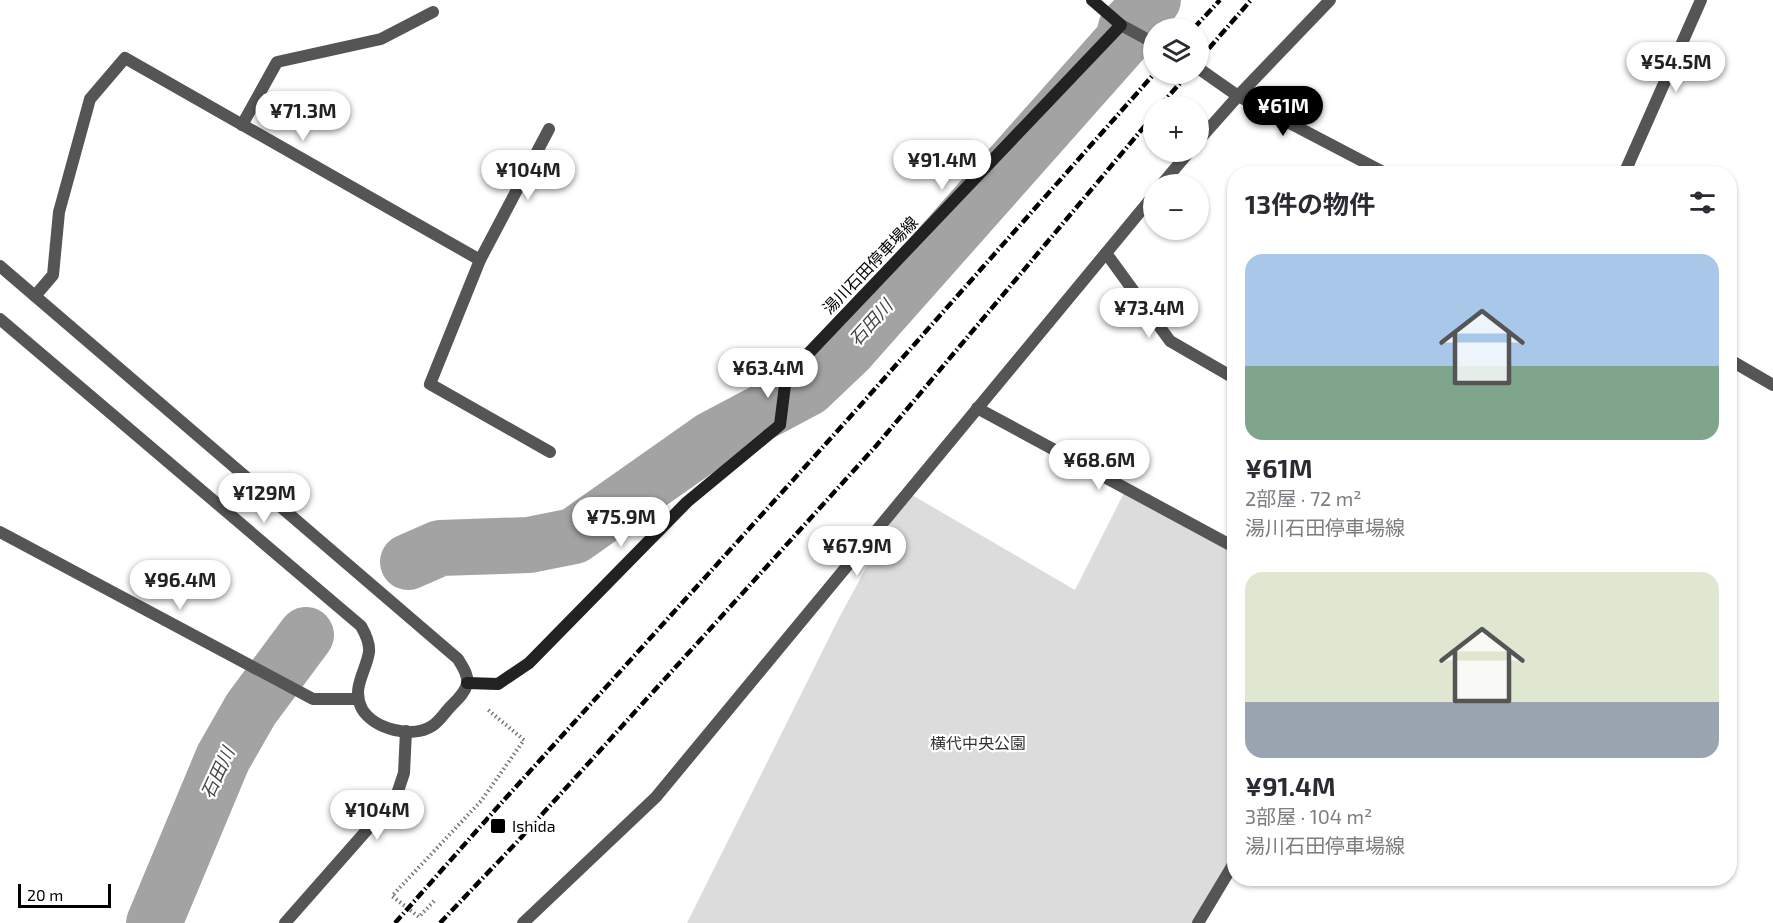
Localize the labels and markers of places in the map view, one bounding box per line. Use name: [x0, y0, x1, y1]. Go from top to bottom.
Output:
pin: ¥54.5M: [1627, 42, 1725, 93]
pin: ¥61M: [1247, 86, 1319, 137]
pin: ¥71.3M: [254, 91, 352, 142]
pin: ¥91.4M: [893, 140, 991, 191]
pin: ¥104M: [486, 150, 570, 201]
pin: ¥73.4M: [1100, 288, 1198, 339]
pin: ¥63.4M: [719, 348, 817, 399]
pin: ¥68.6M: [1050, 440, 1148, 491]
pin: ¥129M: [222, 473, 306, 524]
pin: ¥75.9M: [572, 497, 670, 548]
pin: ¥67.9M: [808, 526, 906, 577]
pin: ¥96.4M: [131, 560, 229, 611]
pin: ¥104M: [335, 790, 419, 841]
place label: Ishida: [512, 816, 556, 835]
marker: Ishida: [489, 817, 507, 835]

